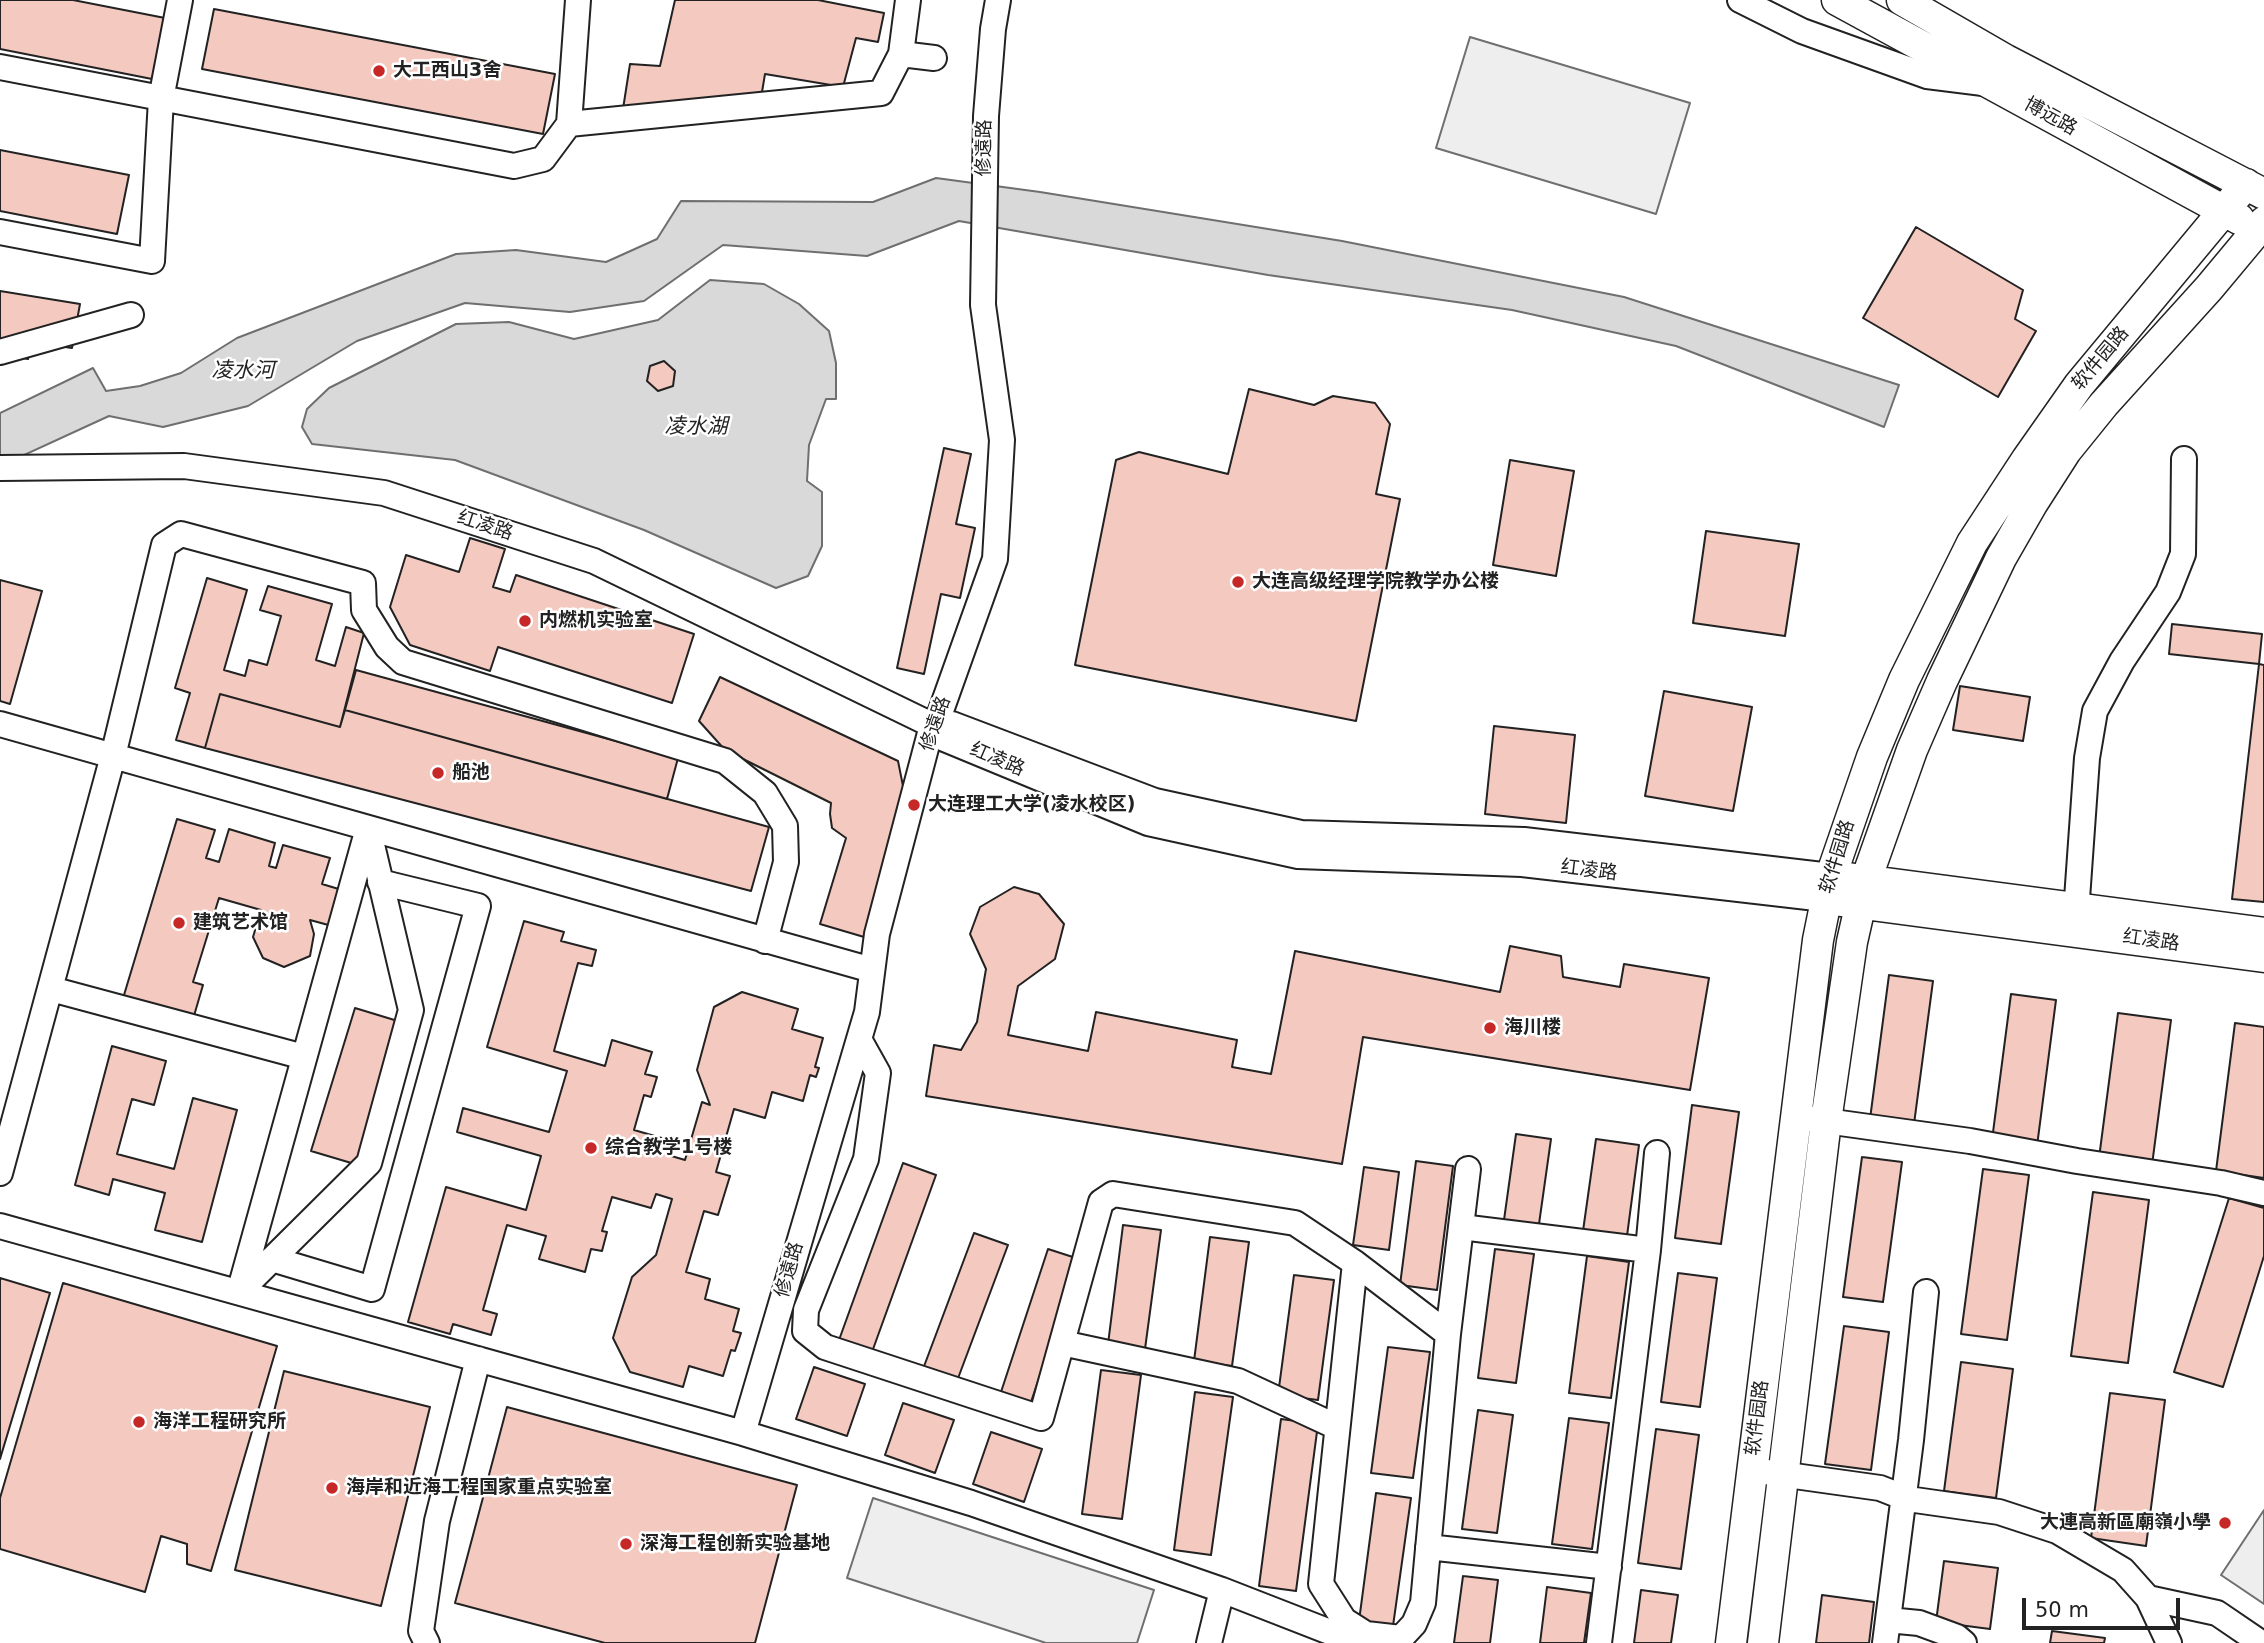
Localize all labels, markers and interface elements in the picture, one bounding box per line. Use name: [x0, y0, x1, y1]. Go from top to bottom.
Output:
place label: 大工西山3舍: [393, 60, 501, 82]
marker: 大工西山3舍: [371, 63, 387, 79]
street label: 博远路: [2020, 93, 2080, 141]
street label: 修遠路: [973, 119, 997, 177]
street label: 软件园路: [2068, 323, 2134, 395]
water label: 凌水河: [212, 359, 274, 385]
water label: 凌水湖: [665, 415, 727, 441]
street label: 红凌路: [454, 506, 516, 546]
place label: 大连高级经理学院教学办公楼: [1252, 571, 1499, 593]
marker: 大连高级经理学院教学办公楼: [1230, 574, 1246, 590]
place label: 内燃机实验室: [539, 610, 653, 632]
marker: 内燃机实验室: [517, 613, 533, 629]
street label: 修遠路: [916, 693, 956, 755]
street label: 红凌路: [966, 738, 1028, 782]
place label: 船池: [452, 762, 490, 784]
marker: 船池: [430, 765, 446, 781]
place label: 大连理工大学(凌水校区): [928, 794, 1135, 816]
marker: 大连理工大学(凌水校区): [906, 797, 922, 813]
street label: 软件园路: [1816, 817, 1860, 897]
street label: 红凌路: [1559, 856, 1619, 886]
place label: 建筑艺术馆: [193, 912, 288, 934]
marker: 建筑艺术馆: [171, 915, 187, 931]
street label: 红凌路: [2121, 926, 2181, 956]
place label: 海川楼: [1504, 1017, 1561, 1039]
marker: 海川楼: [1482, 1020, 1498, 1036]
place label: 综合教学1号楼: [605, 1137, 732, 1159]
marker: 综合教学1号楼: [583, 1140, 599, 1156]
street label: 修遠路: [771, 1239, 809, 1301]
street label: 软件园路: [1742, 1379, 1774, 1457]
place label: 海洋工程研究所: [153, 1411, 286, 1433]
marker: 海洋工程研究所: [131, 1414, 147, 1430]
place label: 海岸和近海工程国家重点实验室: [346, 1477, 612, 1499]
marker: 海岸和近海工程国家重点实验室: [324, 1480, 340, 1496]
place label: 大連高新區廟嶺小學: [2040, 1512, 2211, 1534]
marker: 大連高新區廟嶺小學: [2217, 1515, 2233, 1531]
place label: 深海工程创新实验基地: [640, 1533, 830, 1555]
marker: 深海工程创新实验基地: [618, 1536, 634, 1552]
scale bar: [2026, 1584, 2184, 1628]
text: 50 m: [2035, 1598, 2089, 1622]

